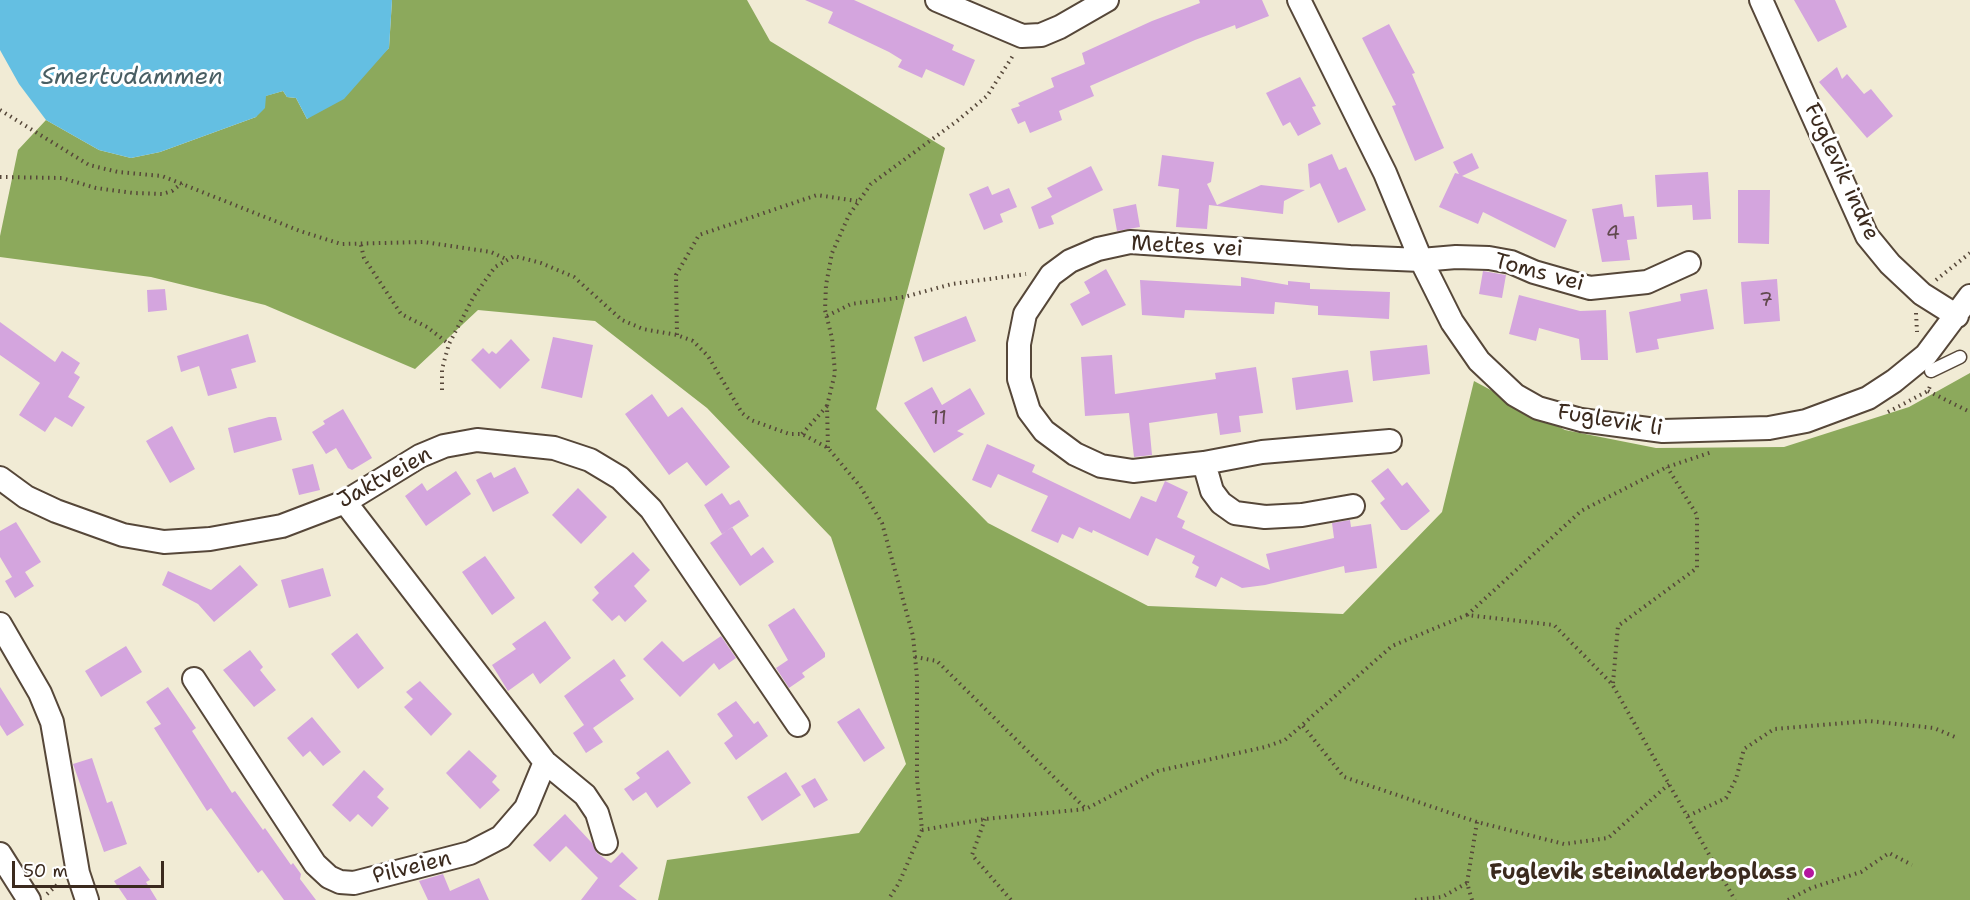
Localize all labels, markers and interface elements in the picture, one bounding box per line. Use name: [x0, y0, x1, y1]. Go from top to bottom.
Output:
water label: Smertudammen: [41, 64, 223, 92]
street label: Fuglevik indre: [1798, 99, 1884, 245]
house number: 4: [1606, 222, 1620, 246]
street label: Mettes vei: [1130, 231, 1244, 263]
street label: Toms vei: [1491, 248, 1587, 298]
house number: 7: [1759, 289, 1773, 313]
street label: Fuglevik li: [1555, 400, 1665, 442]
house number: 11: [931, 407, 947, 431]
street label: Jaktveien: [333, 441, 437, 515]
street label: Pilveien: [370, 846, 454, 890]
scale bar: [15, 849, 166, 887]
text: 50 m: [23, 859, 68, 883]
place label: Fuglevik steinalderboplass: [1489, 860, 1797, 886]
marker: Fuglevik steinalderboplass: [1802, 866, 1816, 880]

